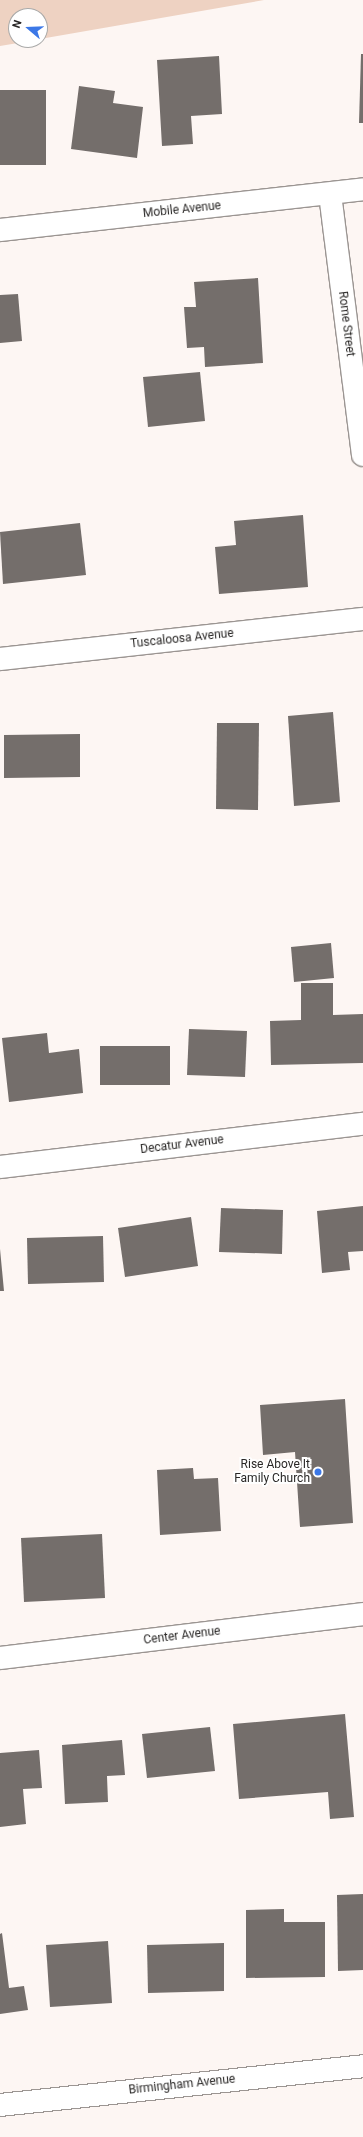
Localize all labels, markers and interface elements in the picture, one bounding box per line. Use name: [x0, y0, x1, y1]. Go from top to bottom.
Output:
north arrow: [8, 8, 48, 48]
text: N: [10, 18, 25, 30]
street label: Mobile Avenue: [142, 199, 222, 221]
street label: Rome Street: [335, 290, 357, 358]
street label: Tuscaloosa Avenue: [130, 626, 234, 652]
street label: Decatur Avenue: [139, 1133, 225, 1157]
place label: Rise Above It Family Church: [234, 1458, 310, 1486]
marker: Rise Above It Family Church: [313, 1467, 323, 1477]
street label: Center Avenue: [143, 1624, 221, 1648]
street label: Birmingham Avenue: [128, 2072, 236, 2098]

